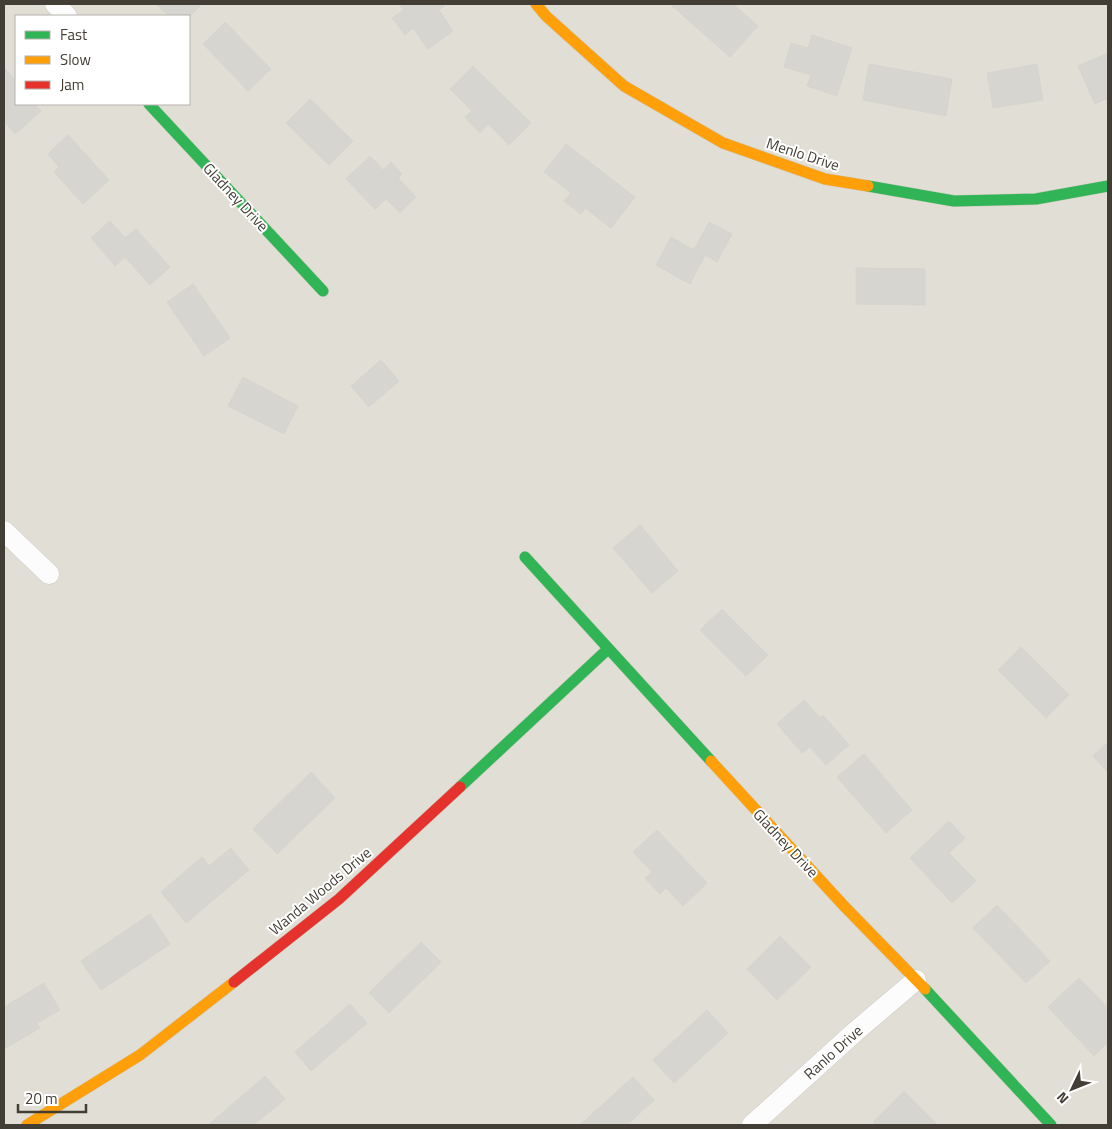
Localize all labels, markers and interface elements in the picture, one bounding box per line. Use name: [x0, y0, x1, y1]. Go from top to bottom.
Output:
legend: [15, 15, 190, 105]
text: Fast: [60, 23, 88, 46]
text: Slow: [60, 48, 91, 71]
text: Jam: [60, 73, 84, 96]
street label: Menlo Drive: [763, 131, 843, 177]
street label: Gladney Drive: [198, 157, 274, 237]
street label: Gladney Drive: [748, 803, 824, 883]
street label: Wanda Woods Drive: [264, 841, 376, 941]
street label: Ranlo Drive: [798, 1019, 868, 1085]
north arrow: [1047, 1064, 1097, 1114]
scale bar: [18, 1082, 85, 1114]
text: 20 m: [25, 1087, 58, 1110]
text: N: [1051, 1087, 1073, 1109]

